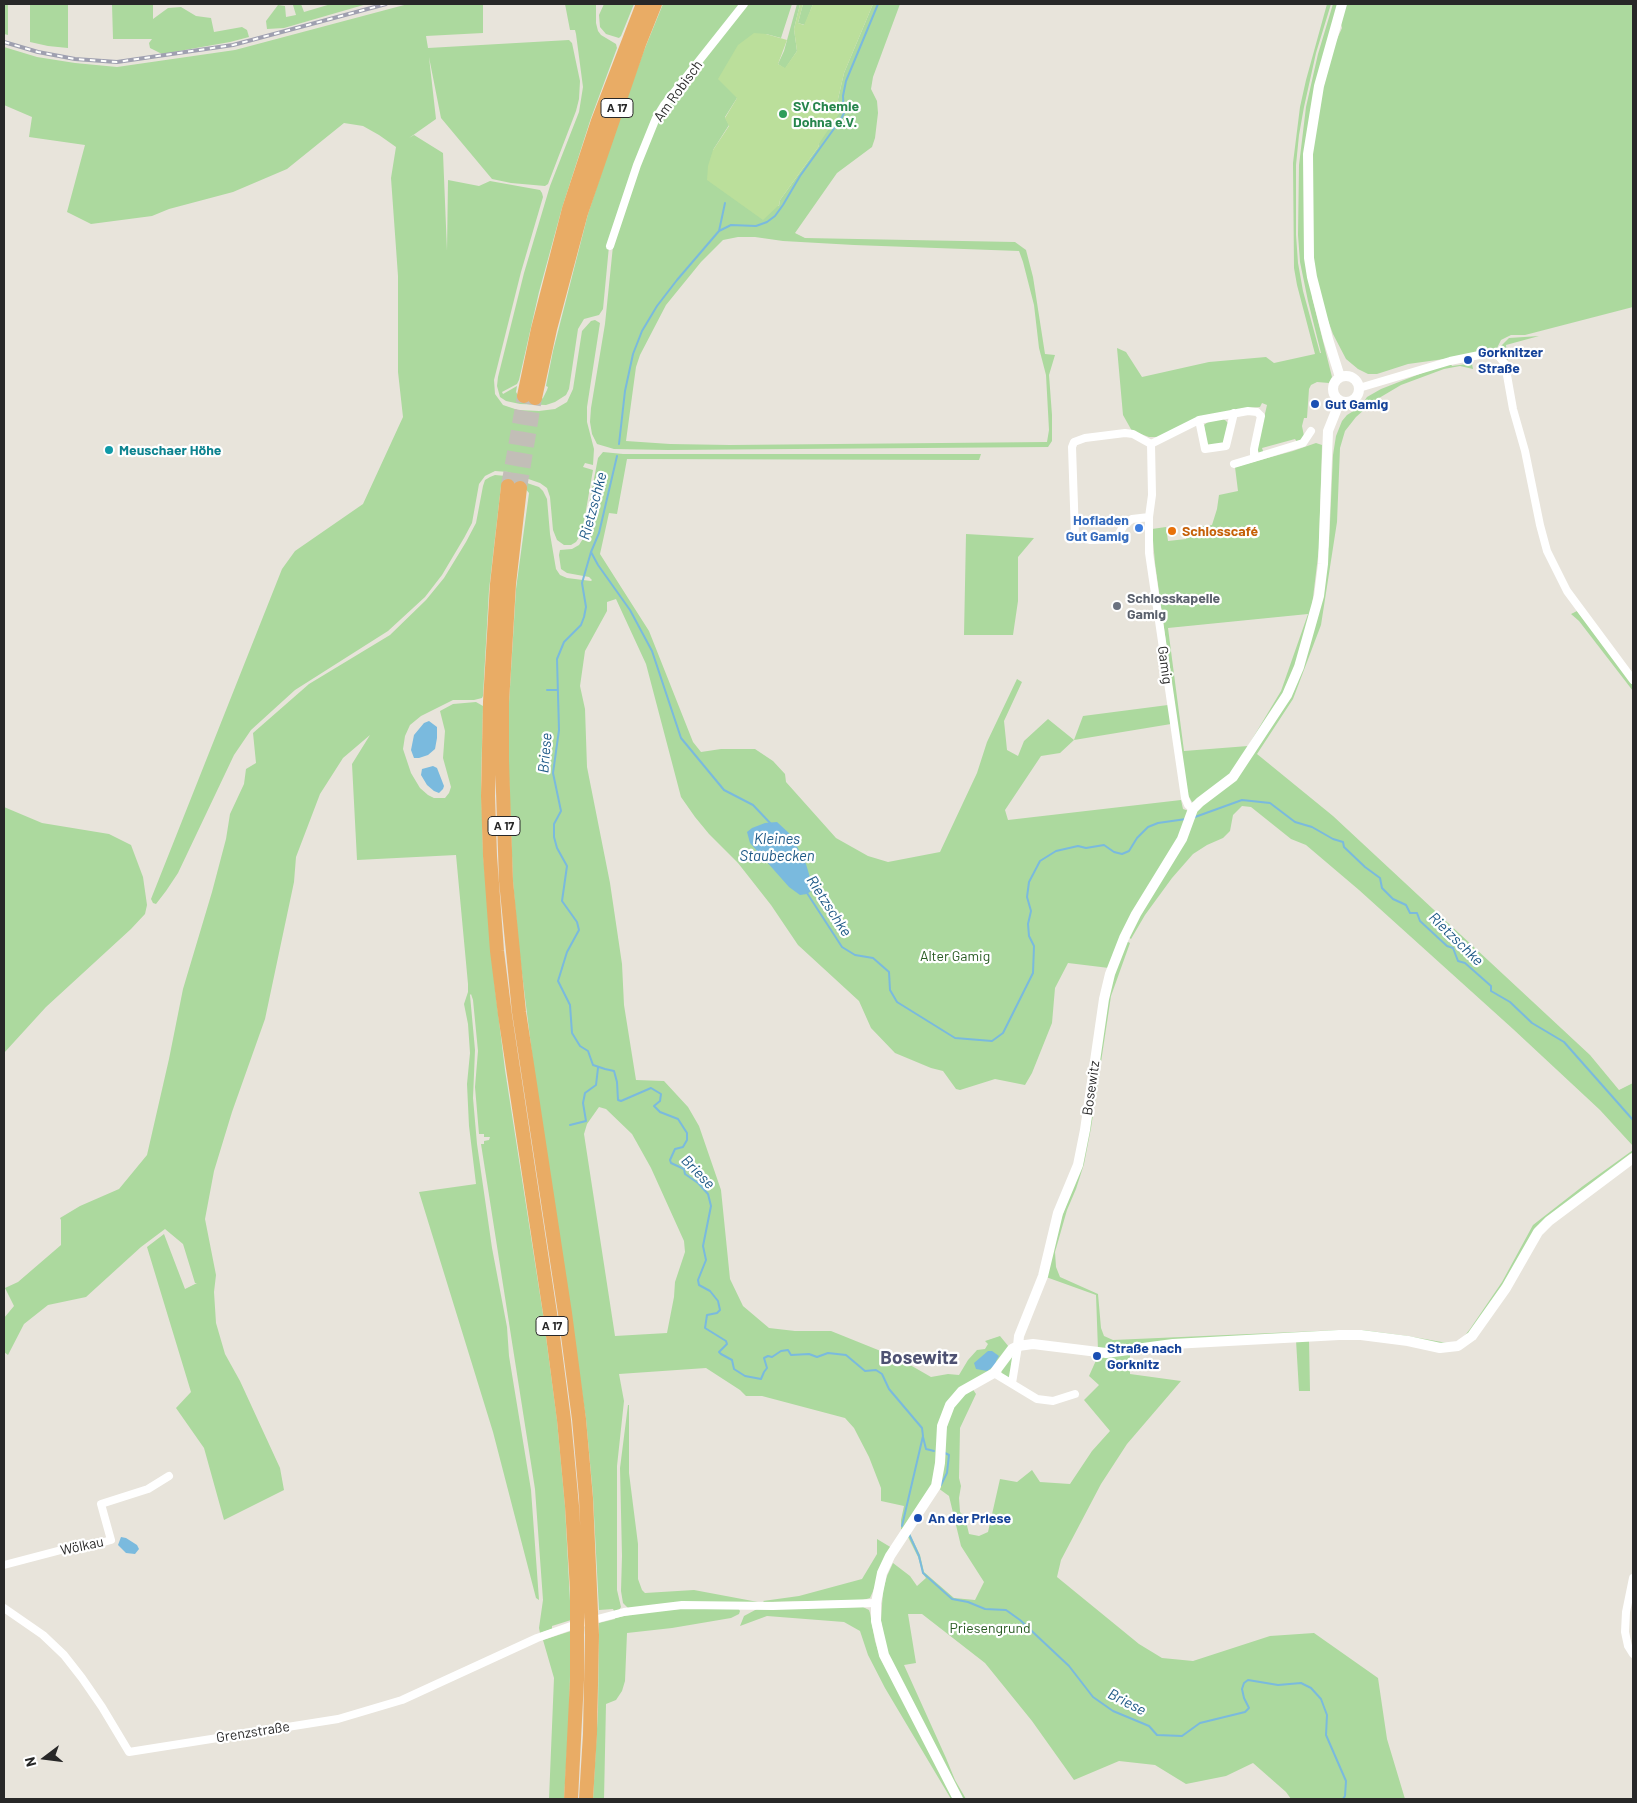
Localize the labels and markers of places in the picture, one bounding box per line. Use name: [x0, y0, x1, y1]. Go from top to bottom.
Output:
place label: SV Chemie Dohna e.V.: [793, 98, 859, 130]
marker: SV Chemie Dohna e.V.: [777, 108, 789, 120]
place label: Gorknitzer Straße: [1478, 344, 1543, 377]
marker: Gorknitzer Straße: [1462, 354, 1474, 366]
place label: Gut Gamig: [1325, 396, 1388, 412]
marker: Gut Gamig: [1309, 398, 1321, 410]
place label: Meuschaer Höhe: [119, 442, 221, 458]
marker: Meuschaer Höhe: [103, 444, 115, 456]
place label: Hofladen Gut Gamig: [1066, 512, 1129, 544]
marker: Hofladen Gut Gamig: [1133, 522, 1145, 534]
place label: Schlosscafé: [1182, 523, 1258, 539]
marker: Schlosscafé: [1166, 525, 1178, 537]
place label: Schlosskapelle Gamig: [1127, 590, 1220, 622]
marker: Schlosskapelle Gamig: [1111, 600, 1123, 612]
place label: Straße nach Gorknitz: [1107, 1340, 1182, 1372]
marker: Straße nach Gorknitz: [1091, 1350, 1103, 1362]
place label: An der Priese: [928, 1510, 1011, 1526]
marker: An der Priese: [912, 1512, 924, 1524]

